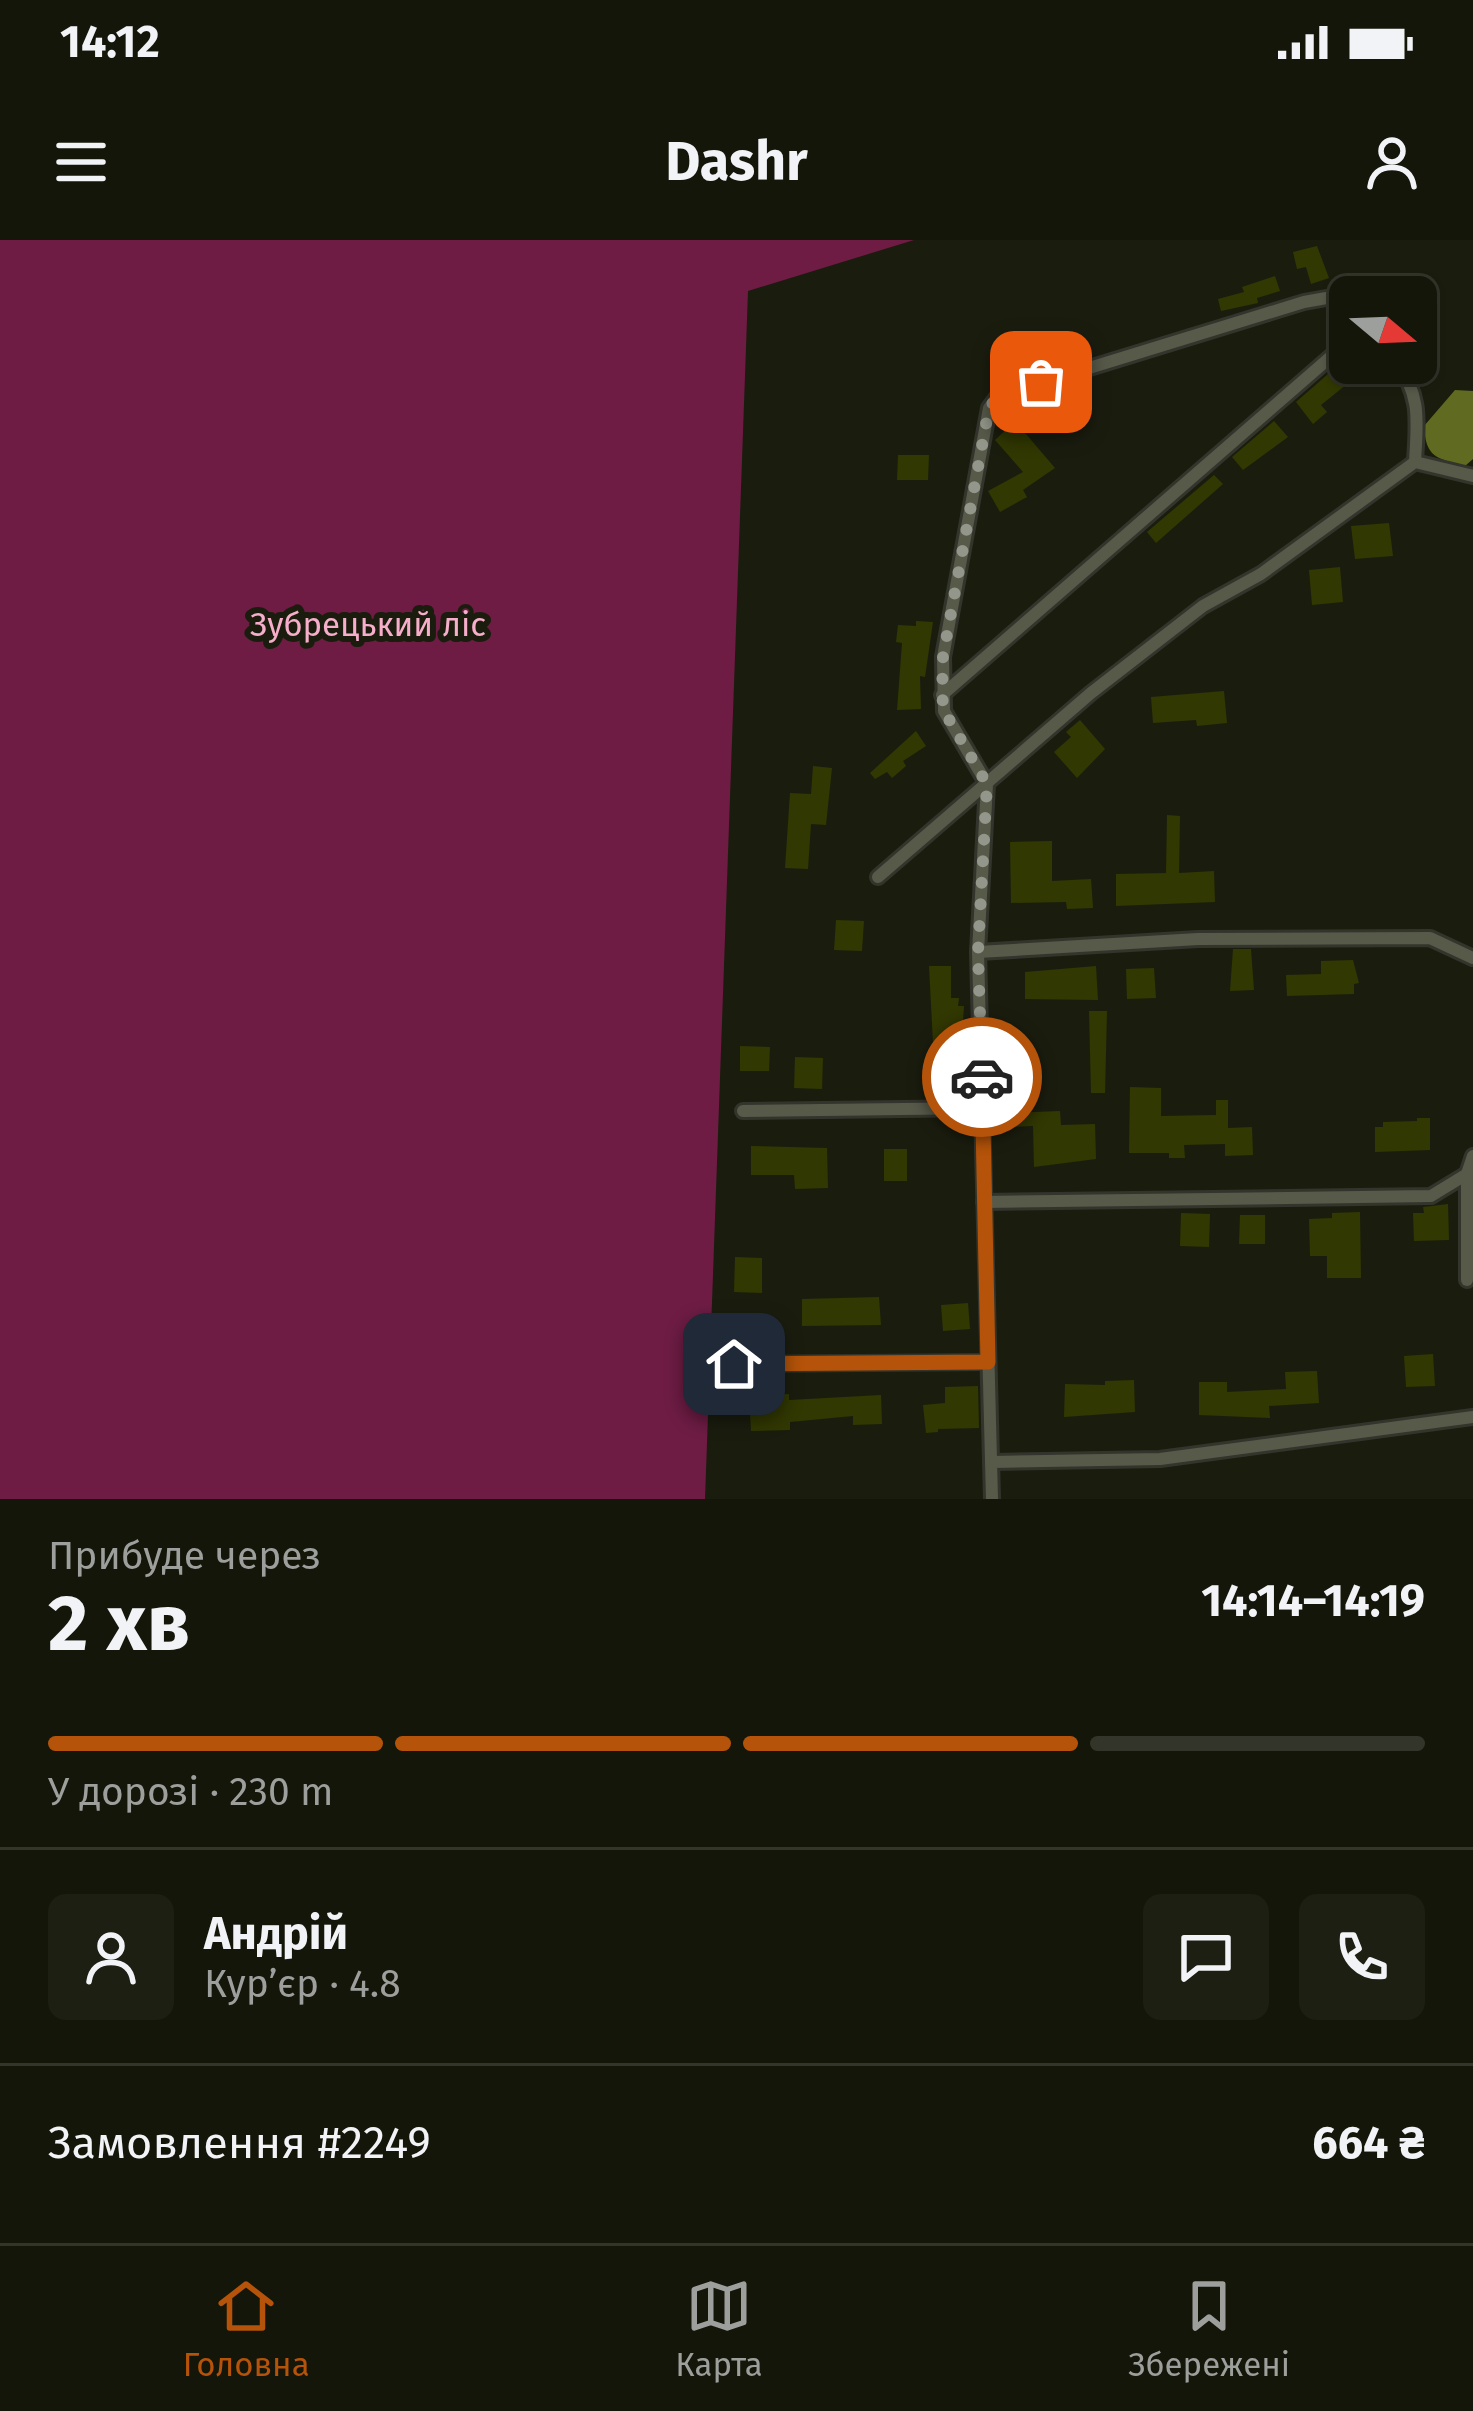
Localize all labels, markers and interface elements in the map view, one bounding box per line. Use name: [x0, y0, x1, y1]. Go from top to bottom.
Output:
text: 14:12: [60, 15, 160, 69]
icon: menu: [48, 129, 114, 195]
icon: person: [1359, 129, 1425, 195]
text: Dashr: [665, 130, 808, 194]
north arrow: [1329, 276, 1437, 384]
map controls: [1329, 276, 1437, 384]
pin: [990, 331, 1092, 433]
icon: bag: [1008, 349, 1074, 415]
park label: Зубрецький ліс: [250, 605, 486, 645]
courier: [922, 1017, 1042, 1137]
icon: car: [949, 1044, 1015, 1110]
pin: [683, 1313, 785, 1415]
icon: home: [701, 1331, 767, 1397]
text: Прибуде через: [48, 1533, 321, 1579]
text: 14:14–14:19: [1201, 1574, 1425, 1628]
text: 2 хв: [48, 1577, 190, 1671]
text: У дорозі · 230 m: [48, 1769, 333, 1815]
button: person: [48, 1894, 174, 2020]
button: chat: [1143, 1894, 1269, 2020]
button: phone: [1299, 1894, 1425, 2020]
text: Андрій: [204, 1907, 348, 1961]
text: Кур’єр · 4.8: [204, 1961, 401, 2007]
text: Замовлення #2249: [48, 2116, 431, 2170]
text: 664 ₴: [1312, 2116, 1425, 2170]
tab: Головна: [183, 2273, 310, 2385]
tab: Карта: [675, 2273, 763, 2385]
tab: Збережені: [1128, 2273, 1290, 2385]

